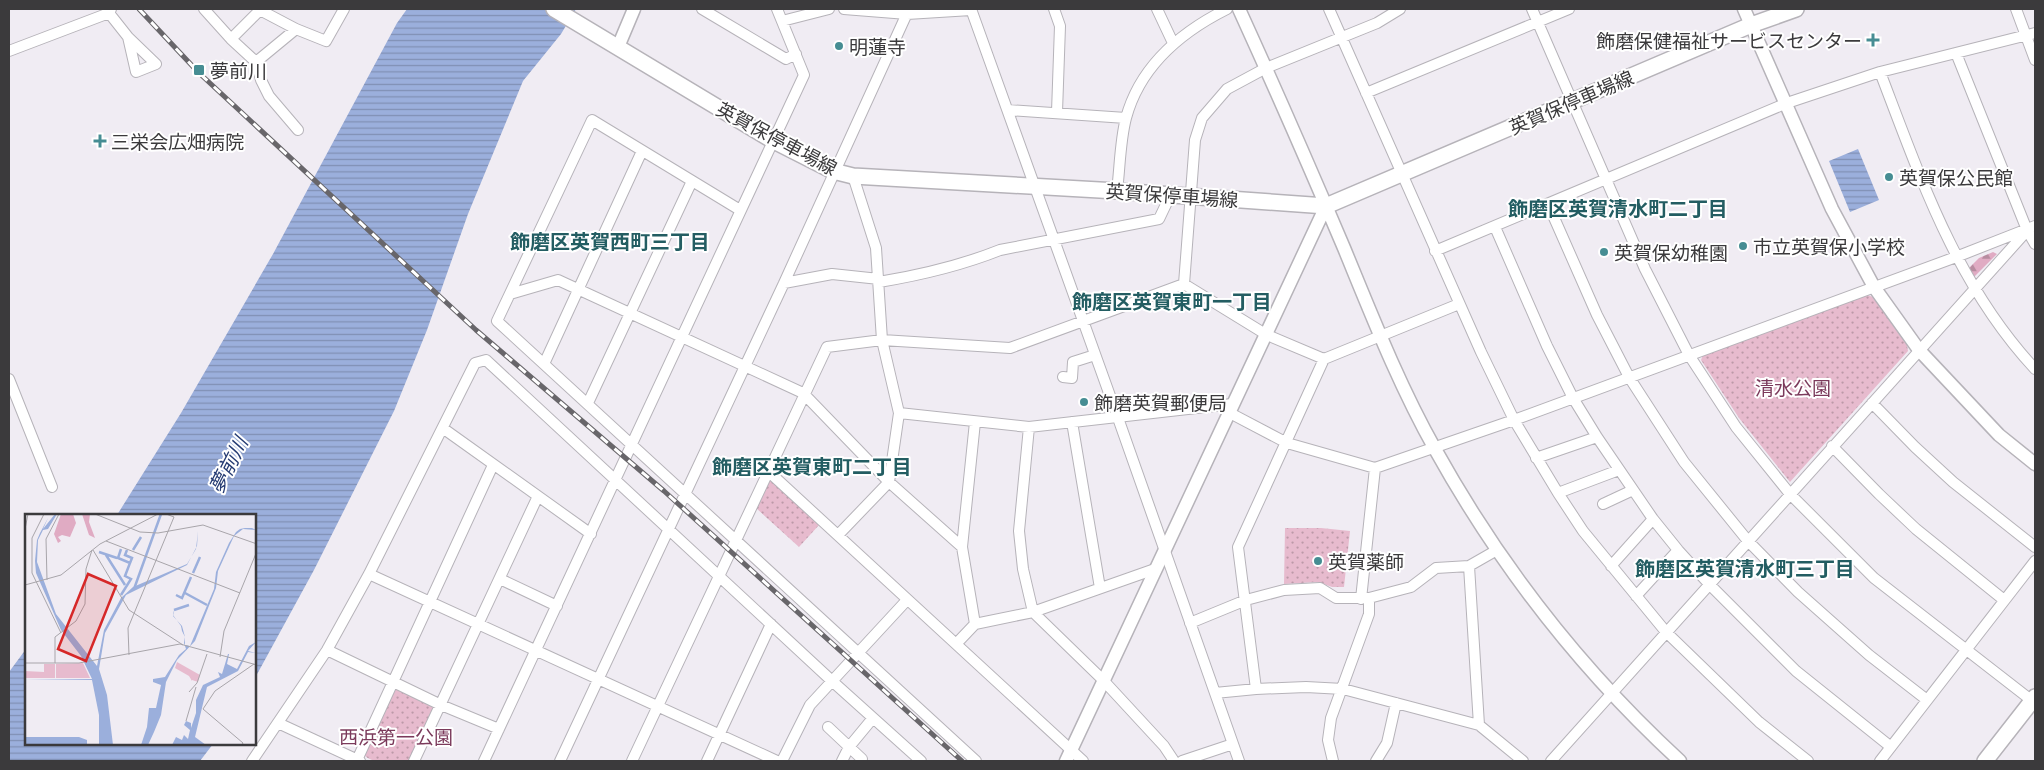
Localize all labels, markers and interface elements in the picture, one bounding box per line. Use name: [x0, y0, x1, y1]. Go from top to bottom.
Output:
place label: 飾磨保健福祉サービスセンター: [1596, 26, 1862, 55]
place label: 明蓮寺: [849, 32, 906, 61]
marker: 飾磨保健福祉サービスセンター: [1866, 33, 1880, 47]
marker: 明蓮寺: [833, 40, 845, 52]
place label: 夢前川: [210, 56, 267, 85]
marker: 夢前川: [192, 63, 206, 77]
street label: 英賀保停車場線: [1504, 63, 1638, 141]
street label: 英賀保停車場線: [711, 94, 843, 182]
place label: 三栄会広畑病院: [111, 127, 244, 156]
marker: 三栄会広畑病院: [93, 134, 107, 148]
place label: 英賀保公民館: [1899, 163, 2013, 192]
marker: 英賀保公民館: [1883, 171, 1895, 183]
street label: 英賀保停車場線: [1105, 176, 1239, 214]
district label: 飾磨区英賀清水町二丁目: [1508, 193, 1728, 224]
district label: 飾磨区英賀西町三丁目: [510, 226, 710, 257]
place label: 市立英賀保小学校: [1753, 232, 1905, 261]
place label: 英賀保幼稚園: [1614, 238, 1728, 267]
marker: 市立英賀保小学校: [1737, 240, 1749, 252]
marker: 英賀保幼稚園: [1598, 246, 1610, 258]
district label: 飾磨区英賀東町一丁目: [1072, 286, 1272, 317]
park label: 清水公園: [1755, 373, 1831, 402]
place label: 飾磨英賀郵便局: [1094, 388, 1227, 417]
marker: 飾磨英賀郵便局: [1078, 396, 1090, 408]
water label: 夢前川: [201, 429, 256, 499]
district label: 飾磨区英賀東町二丁目: [712, 451, 912, 482]
inset map: [25, 514, 256, 745]
place label: 英賀薬師: [1328, 547, 1404, 576]
district label: 飾磨区英賀清水町三丁目: [1635, 553, 1855, 584]
marker: 英賀薬師: [1312, 555, 1324, 567]
park label: 西浜第一公園: [339, 722, 453, 751]

